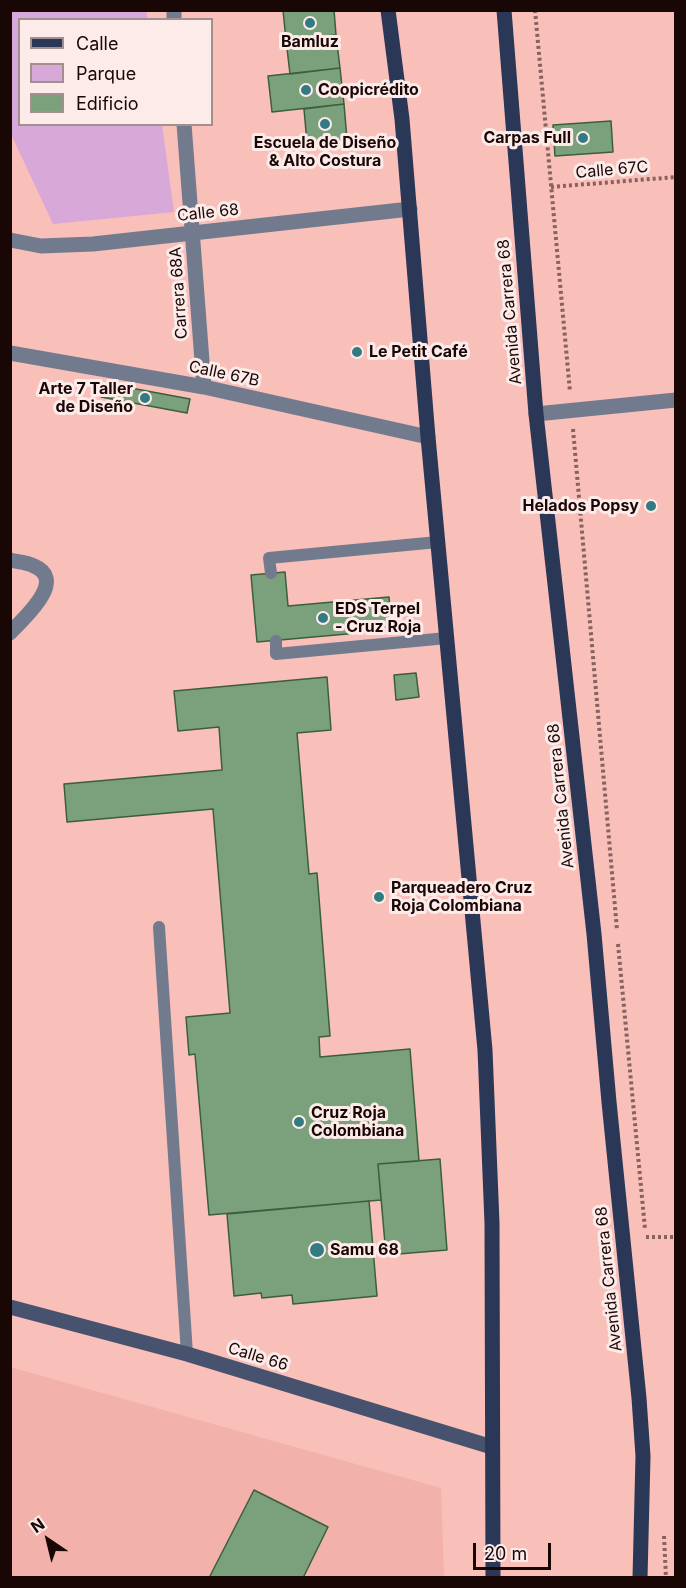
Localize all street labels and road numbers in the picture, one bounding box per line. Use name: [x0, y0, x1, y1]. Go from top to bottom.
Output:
street label: Calle 67C: [575, 157, 649, 183]
street label: Calle 68: [176, 200, 240, 226]
street label: Avenida Carrera 68: [494, 238, 526, 386]
street label: Carrera 68A: [166, 246, 192, 340]
street label: Calle 67B: [187, 357, 261, 391]
street label: Avenida Carrera 68: [544, 722, 578, 870]
street label: Avenida Carrera 68: [592, 1205, 626, 1353]
street label: Calle 66: [226, 1339, 290, 1375]

